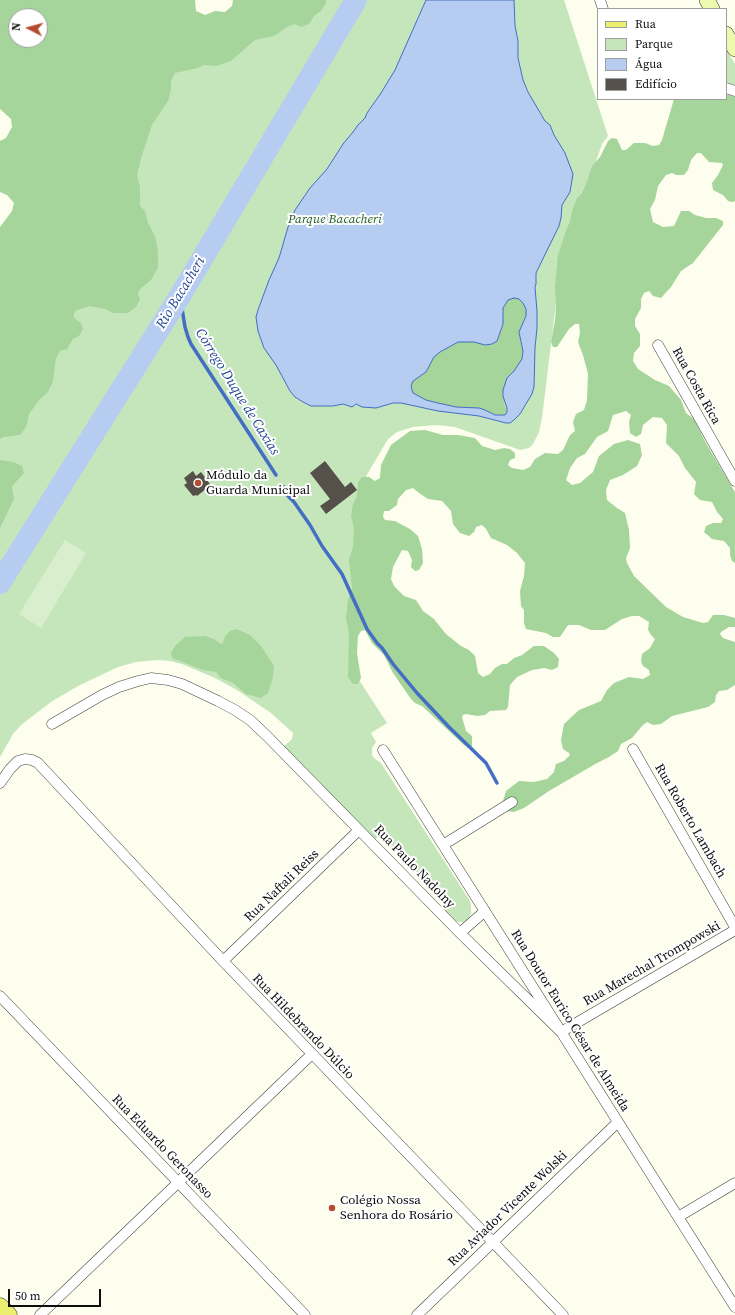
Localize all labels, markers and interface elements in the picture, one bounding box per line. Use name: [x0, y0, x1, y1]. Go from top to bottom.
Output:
north arrow: [8, 8, 48, 48]
legend: [597, 8, 727, 100]
text: Rua: [635, 16, 656, 32]
text: N: [9, 22, 24, 32]
text: Parque: [635, 36, 673, 52]
text: Água: [635, 56, 662, 72]
text: Edifício: [635, 76, 677, 92]
park label: Parque Bacacheri: [288, 212, 382, 228]
water label: Rio Bacacheri: [153, 254, 209, 332]
water label: Córrego Duque de Caxias: [191, 326, 283, 458]
street label: Rua Costa Rica: [668, 345, 724, 427]
place label: Módulo da Guarda Municipal: [206, 468, 310, 499]
marker: Módulo da Guarda Municipal: [193, 478, 203, 488]
street label: Rua Roberto Lambach: [651, 761, 729, 881]
street label: Rua Paulo Nadolny: [370, 822, 458, 912]
street label: Rua Naftali Reiss: [242, 847, 322, 925]
street label: Rua Marechal Trompowski: [581, 918, 723, 1010]
street label: Rua Doutor Eurico César de Almeida: [507, 927, 633, 1115]
street label: Rua Hildebrando Dúlcio: [249, 971, 357, 1083]
street label: Rua Eduardo Geronasso: [108, 1092, 216, 1202]
street label: Rua Aviador Vicente Wolski: [445, 1148, 571, 1270]
place label: Colégio Nossa Senhora do Rosário: [340, 1193, 453, 1224]
marker: Colégio Nossa Senhora do Rosário: [327, 1203, 337, 1213]
scale bar: [10, 1281, 103, 1307]
text: 50 m: [15, 1288, 41, 1304]

